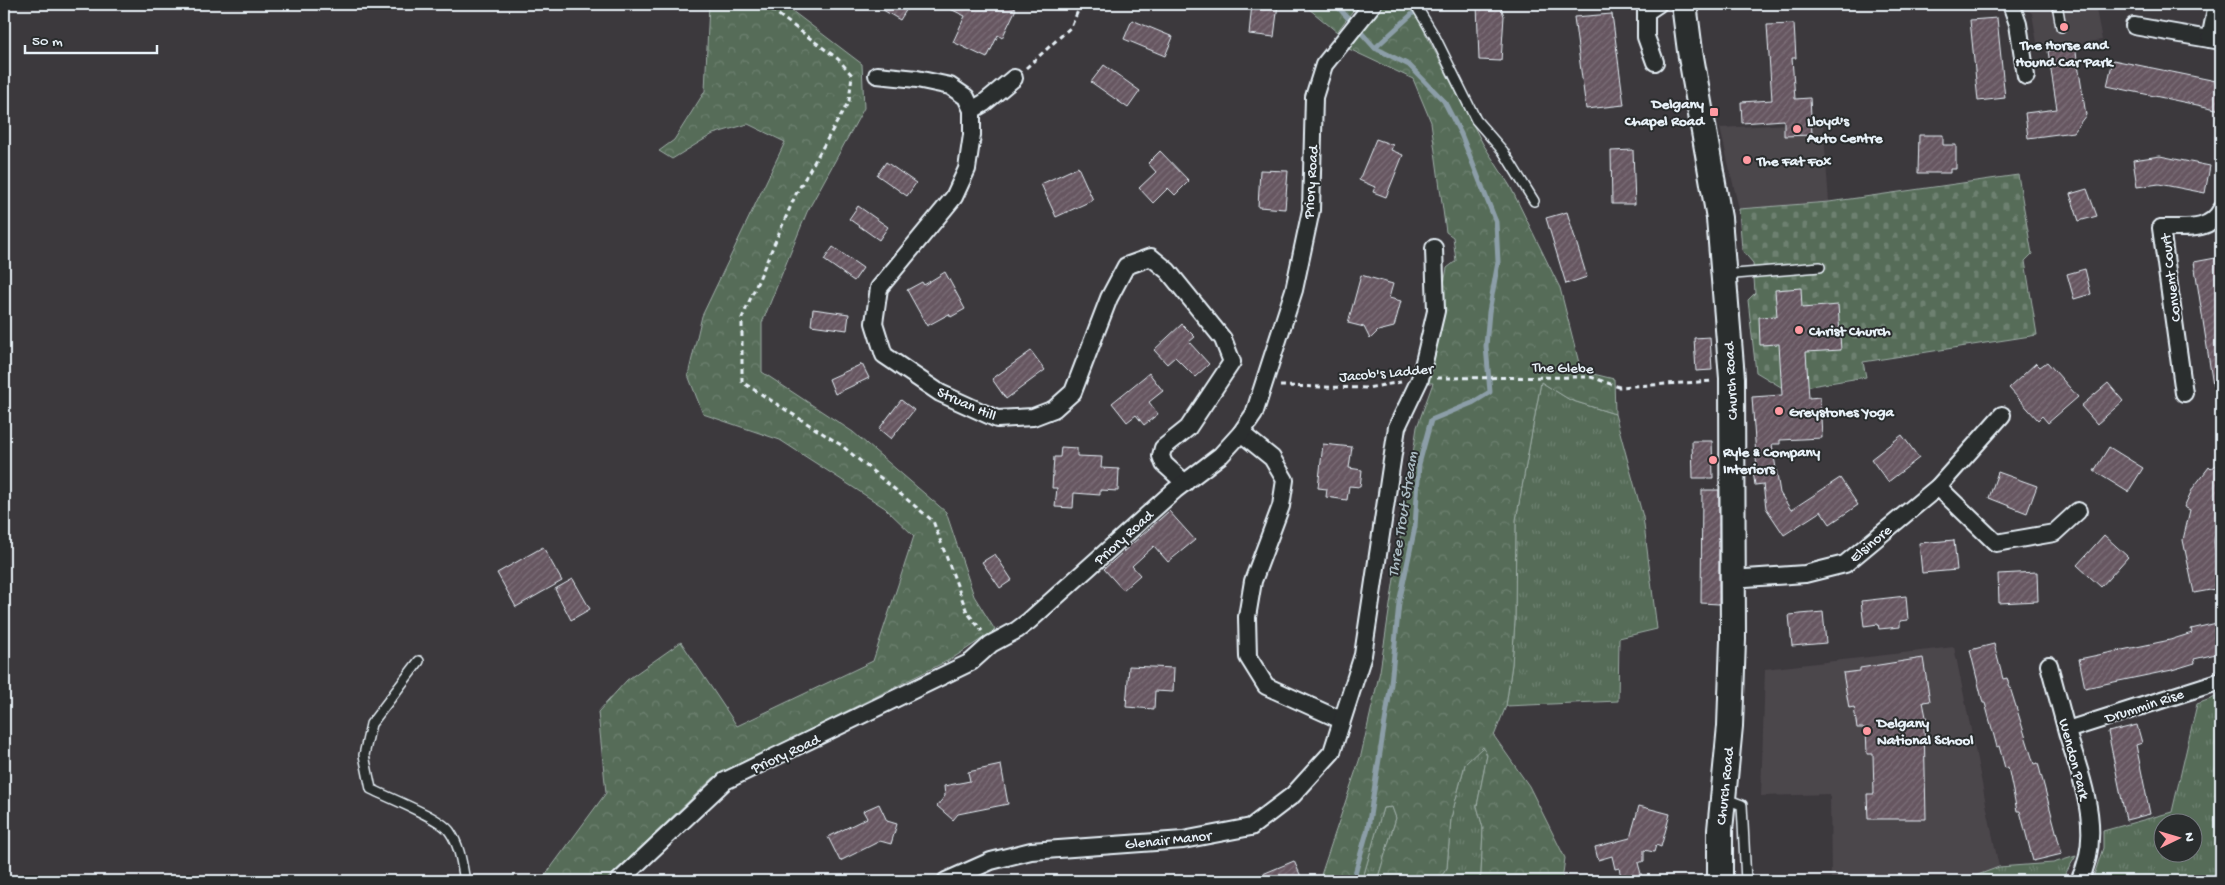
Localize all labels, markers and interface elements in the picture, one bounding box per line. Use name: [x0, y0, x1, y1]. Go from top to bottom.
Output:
marker: The Horse and Hound Car Park: [2058, 21, 2070, 33]
scale bar: [25, 22, 158, 54]
text: 50 m: [32, 33, 63, 51]
place label: The Horse and Hound Car Park: [2016, 37, 2115, 72]
place label: Delgany Chapel Road: [1624, 96, 1706, 131]
marker: Delgany Chapel Road: [1708, 106, 1720, 118]
place label: Lloyd's Auto Centre: [1806, 113, 1884, 148]
marker: Lloyd's Auto Centre: [1791, 123, 1803, 135]
street label: Priory Road: [1300, 144, 1324, 220]
place label: The Fat Fox: [1756, 153, 1831, 171]
marker: The Fat Fox: [1741, 154, 1753, 166]
street label: Convent Court: [2157, 231, 2186, 323]
place label: Christ Church: [1808, 323, 1891, 341]
marker: Christ Church: [1793, 324, 1805, 336]
street label: Church Road: [1721, 340, 1743, 420]
street label: The Glebe: [1531, 359, 1594, 379]
street label: Jacob's Ladder: [1338, 361, 1436, 387]
street label: Struan Hill: [934, 384, 999, 426]
place label: Greystones Yoga: [1789, 404, 1895, 422]
marker: Greystones Yoga: [1773, 405, 1785, 417]
place label: Ryle & Company Interiors: [1722, 444, 1821, 479]
water label: Three Trout Stream: [1385, 450, 1424, 579]
marker: Ryle & Company Interiors: [1707, 454, 1719, 466]
street label: Priory Road: [1090, 506, 1159, 570]
street label: Elsinore: [1847, 522, 1896, 567]
street label: Drummin Rise: [2102, 686, 2187, 728]
place label: Delgany National School: [1875, 715, 1974, 750]
street label: Wendon Park: [2054, 717, 2093, 803]
marker: Delgany National School: [1861, 725, 1873, 737]
street label: Priory Road: [748, 731, 824, 779]
street label: Church Road: [1713, 745, 1739, 826]
north arrow: [2152, 812, 2202, 862]
street label: Glenair Manor: [1124, 827, 1214, 854]
text: N: [2180, 832, 2197, 842]

